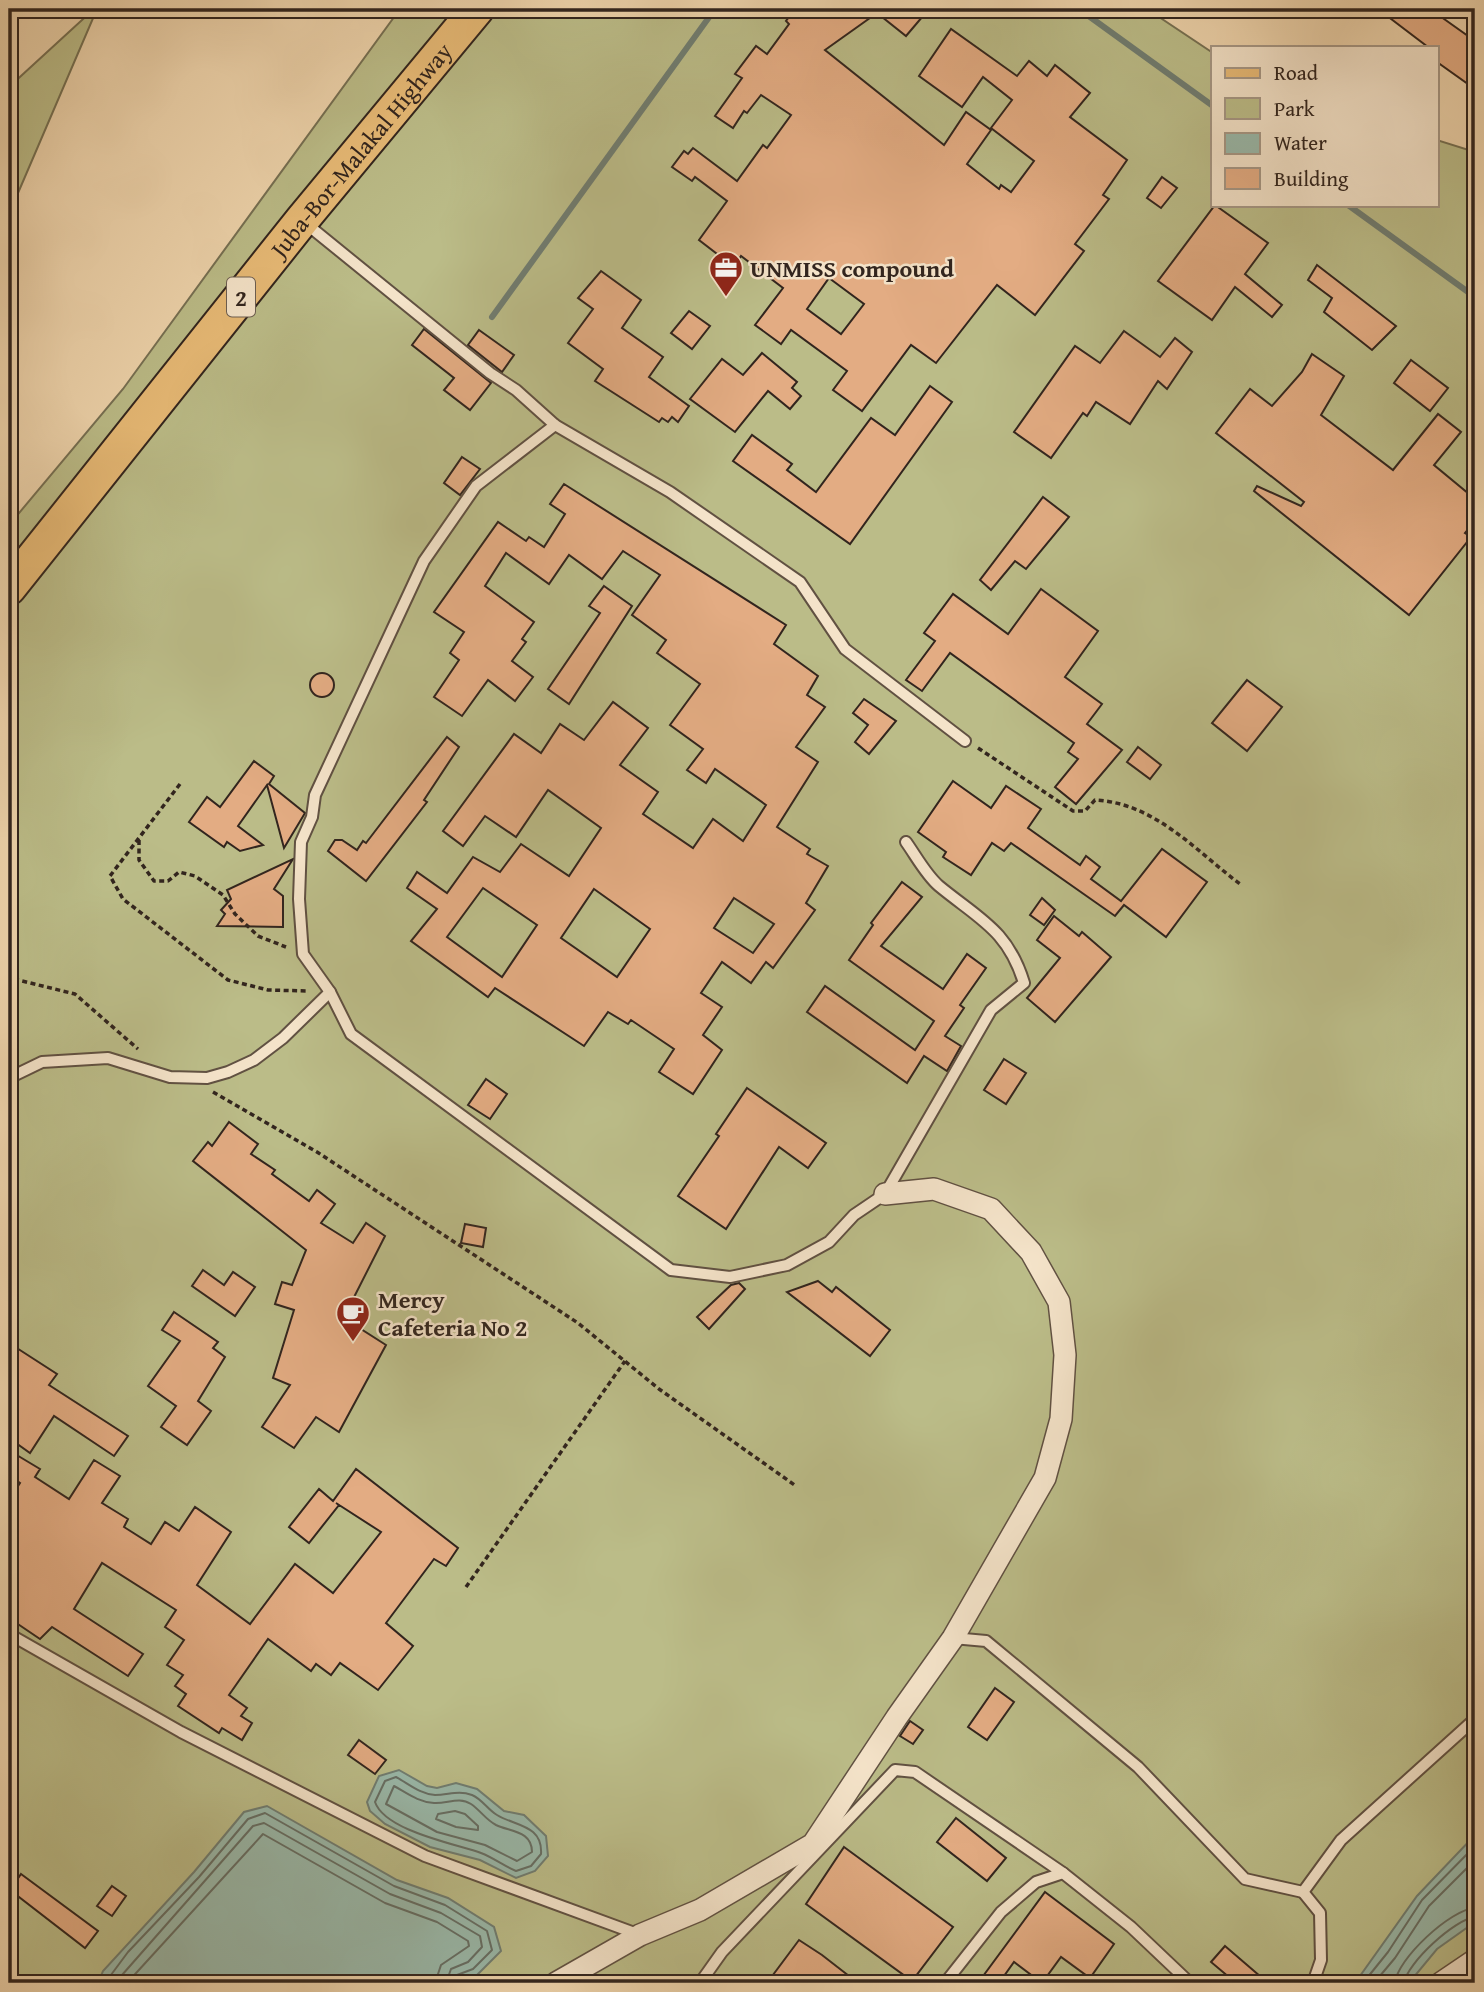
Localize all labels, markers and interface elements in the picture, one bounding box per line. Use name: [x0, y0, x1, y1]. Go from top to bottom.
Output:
street label: Juba-Bor-Malakal Highway: [260, 35, 460, 267]
legend: [1211, 46, 1438, 206]
text: Road: [1274, 57, 1319, 88]
text: Park: [1274, 93, 1315, 124]
text: Water: [1274, 127, 1327, 158]
text: Building: [1274, 163, 1349, 194]
office icon: UNMISS compound: [707, 249, 745, 298]
place label: UNMISS compound: [750, 251, 954, 286]
road number: 2: [227, 278, 255, 316]
place label: Mercy Cafeteria No 2: [378, 1282, 528, 1345]
cafe icon: Mercy Cafeteria No 2: [334, 1294, 372, 1343]

